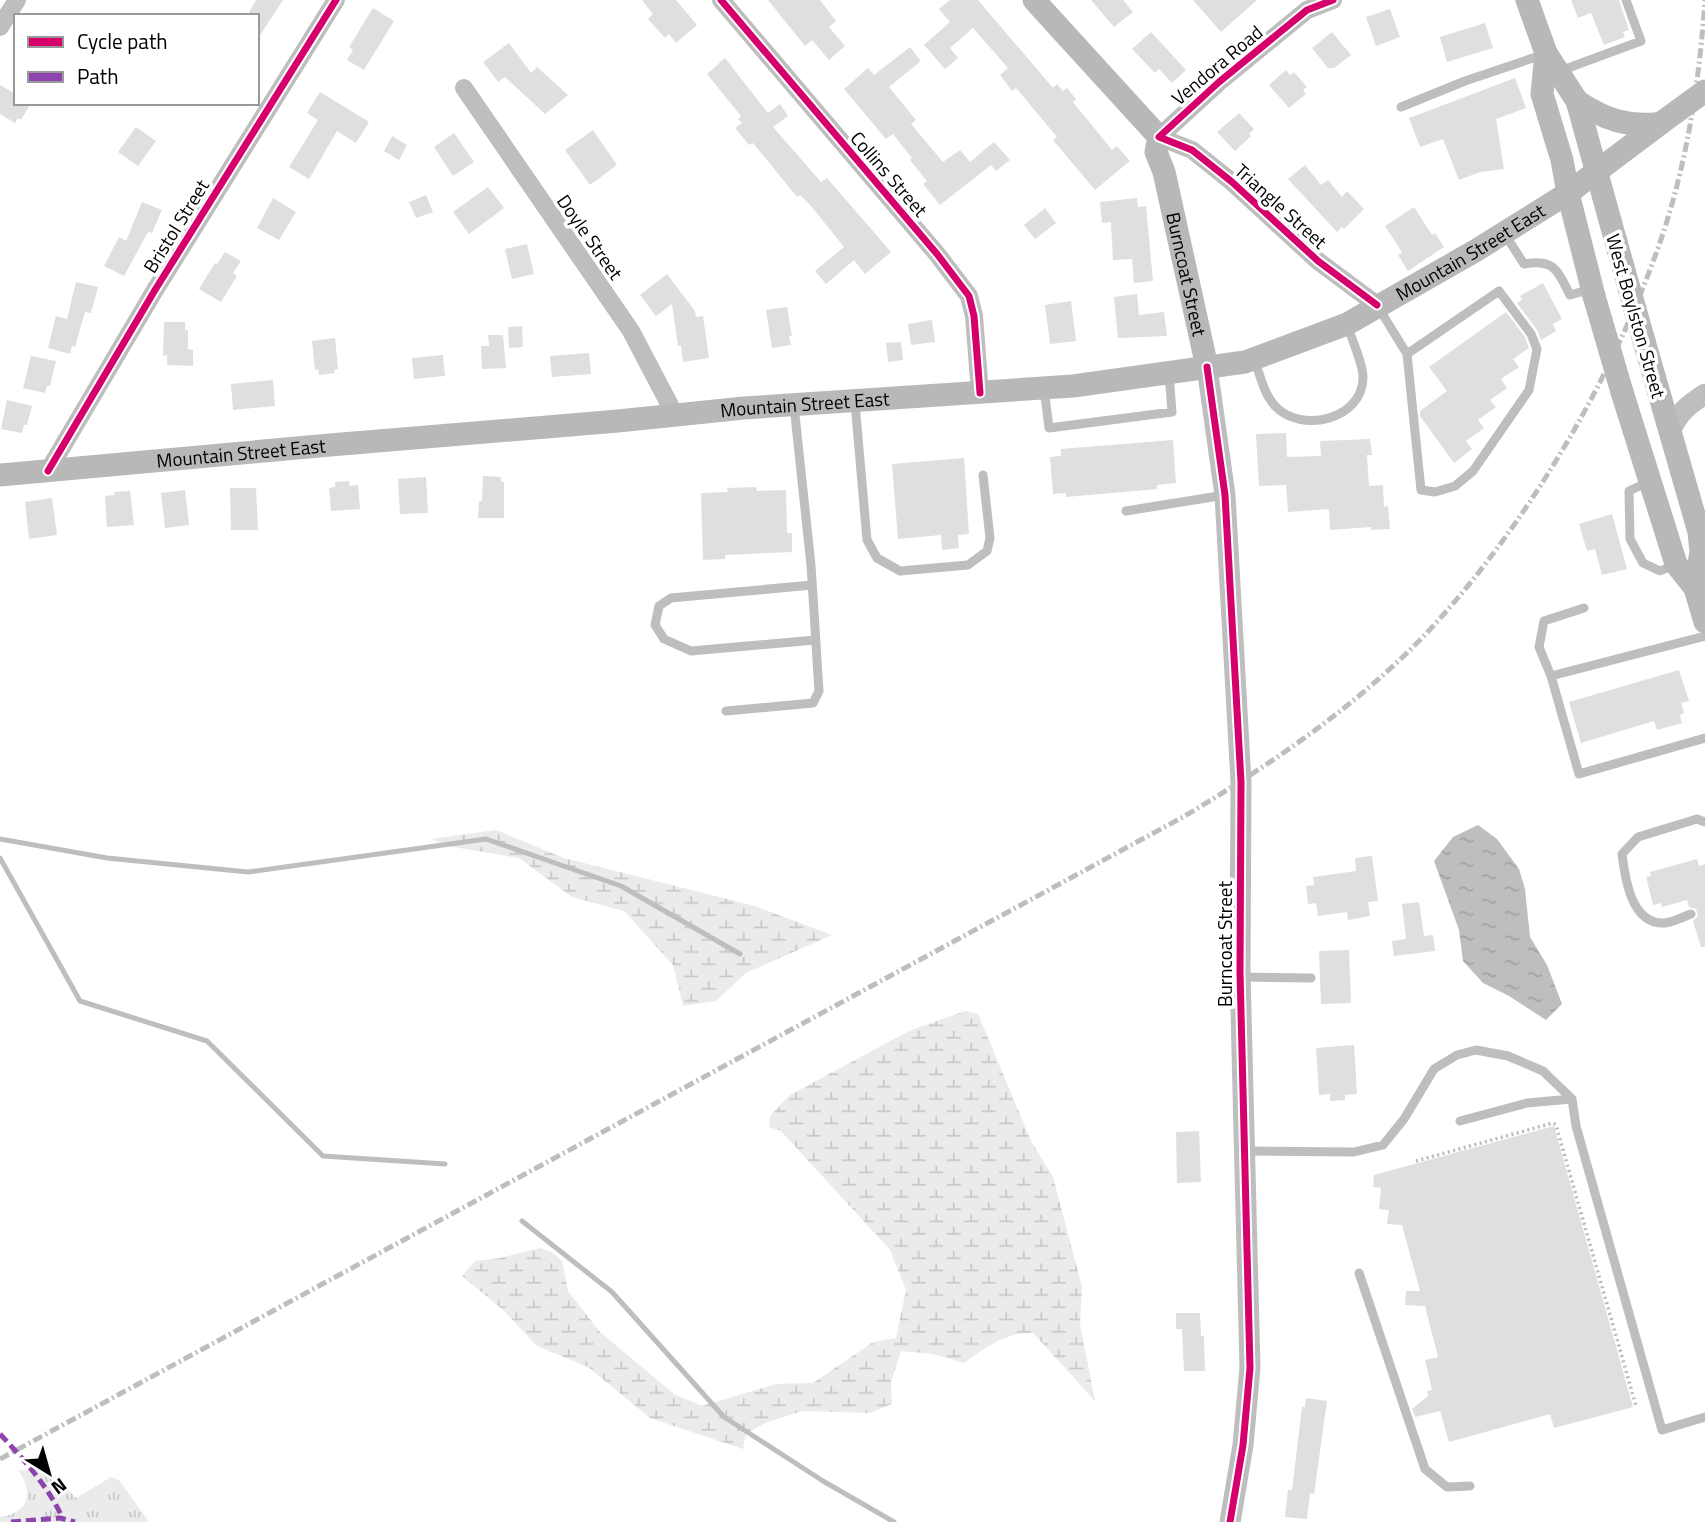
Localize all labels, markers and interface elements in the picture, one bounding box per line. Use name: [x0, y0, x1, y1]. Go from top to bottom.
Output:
legend: [14, 14, 259, 105]
street label: Vendora Road: [1165, 18, 1269, 112]
text: Cycle path: [77, 25, 168, 57]
text: Path: [77, 60, 119, 92]
street label: Collins Street: [844, 124, 935, 223]
street label: Triangle Street: [1229, 156, 1334, 255]
street label: Bristol Street: [135, 173, 216, 278]
street label: Doyle Street: [550, 188, 631, 286]
street label: Mountain Street East: [1390, 196, 1551, 307]
street label: Burncoat Street: [1159, 209, 1215, 339]
street label: West Boylston Street: [1599, 230, 1674, 402]
street label: Mountain Street East: [719, 383, 891, 424]
street label: Mountain Street East: [155, 430, 327, 475]
street label: Burncoat Street: [1210, 881, 1239, 1007]
north arrow: [14, 1438, 84, 1508]
text: N: [46, 1471, 74, 1503]

